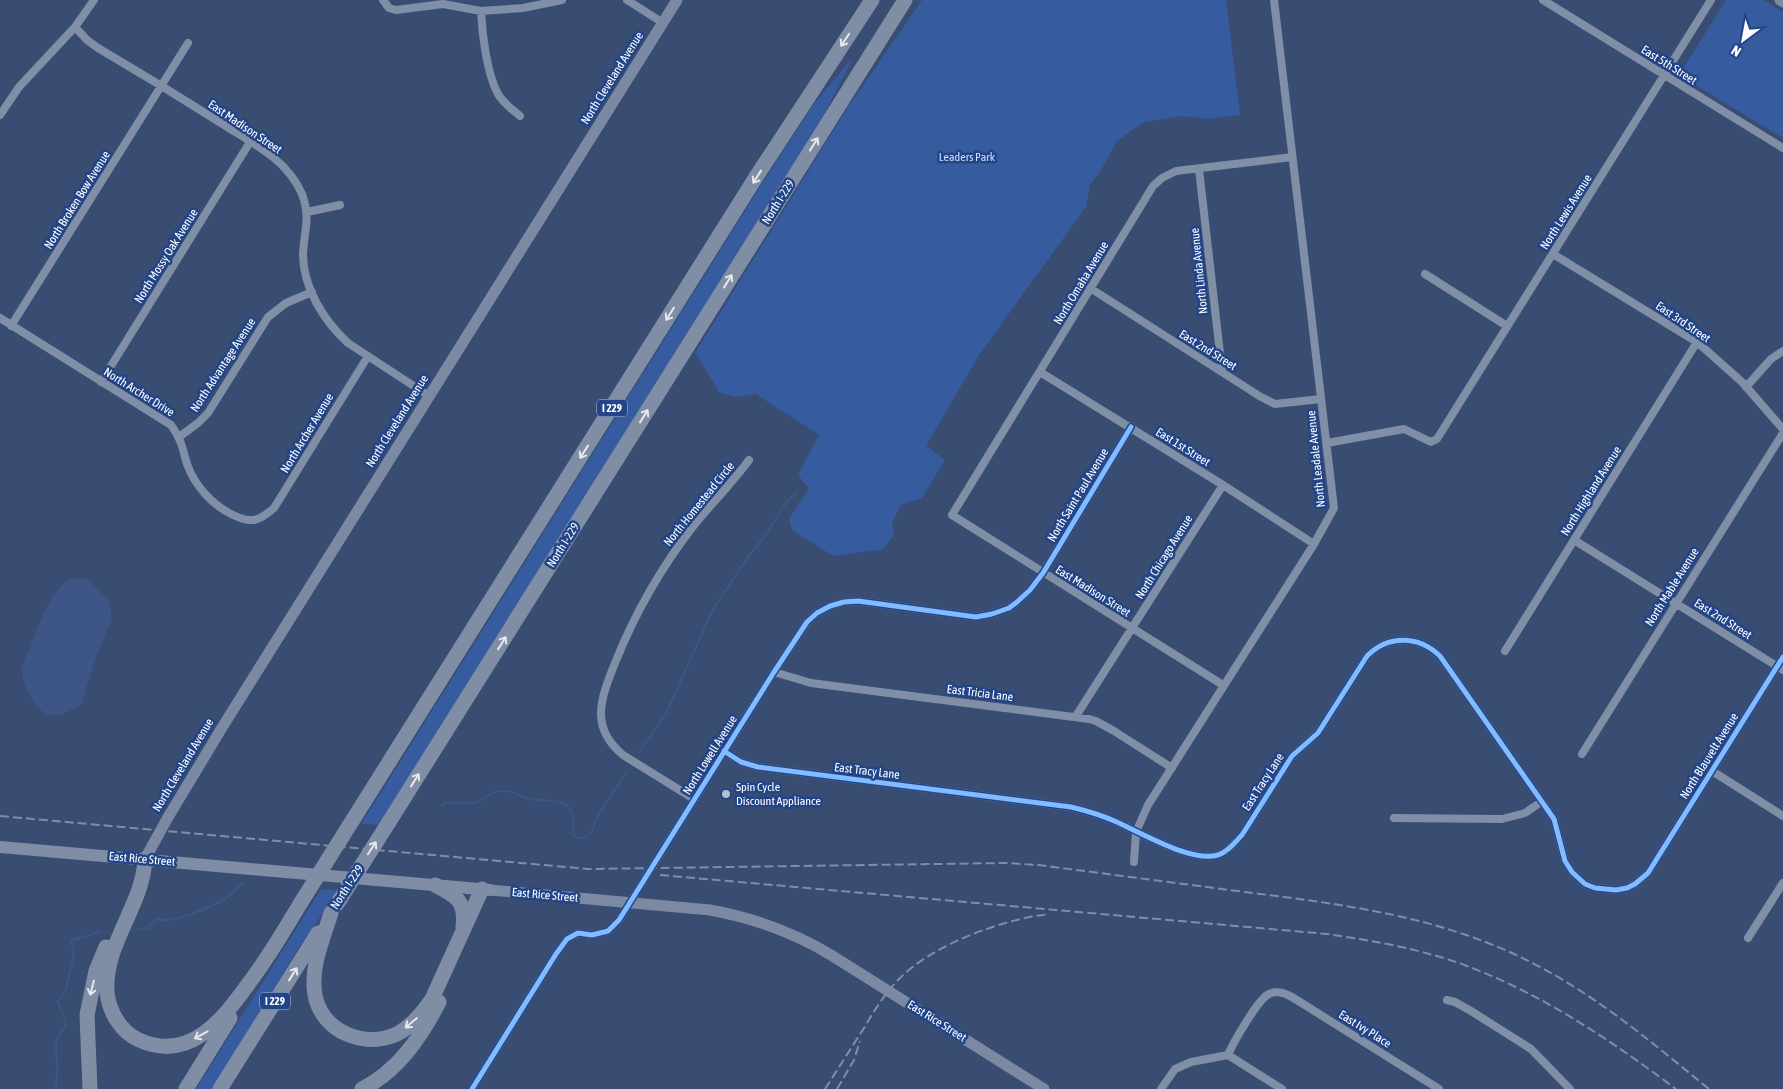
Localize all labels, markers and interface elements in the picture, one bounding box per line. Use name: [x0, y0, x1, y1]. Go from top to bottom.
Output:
north arrow: [1718, 15, 1768, 65]
street label: North Cleveland Avenue: [578, 29, 646, 127]
one-way arrow: [840, 33, 850, 47]
street label: East 5th Street: [1639, 42, 1700, 88]
text: N: [1728, 42, 1744, 60]
street label: East Madison Street: [206, 97, 285, 157]
one-way arrow: [810, 137, 820, 151]
street label: North Broken Bow Avenue: [41, 148, 113, 252]
park label: Leaders Park: [939, 150, 996, 164]
one-way arrow: [751, 169, 761, 183]
street label: North Lewis Avenue: [1537, 172, 1595, 252]
street label: North I-229: [759, 177, 797, 227]
street label: North Mossy Oak Avenue: [131, 206, 201, 306]
street label: North Linda Avenue: [1188, 227, 1210, 315]
street label: North Omaha Avenue: [1051, 239, 1111, 327]
one-way arrow: [723, 275, 733, 289]
street label: East 3rd Street: [1653, 299, 1713, 346]
one-way arrow: [665, 307, 675, 321]
street label: North Advantage Avenue: [187, 315, 259, 415]
street label: East 2nd Street: [1177, 327, 1240, 373]
street label: North Archer Drive: [101, 365, 177, 419]
street label: North Cleveland Avenue: [363, 372, 431, 470]
street label: North Archer Avenue: [278, 391, 336, 475]
road number: I 229: [597, 399, 627, 416]
one-way arrow: [638, 409, 649, 423]
street label: North Leadale Avenue: [1304, 410, 1328, 508]
street label: East 1st Street: [1153, 425, 1213, 469]
street label: North Highland Avenue: [1558, 444, 1624, 538]
one-way arrow: [579, 445, 589, 459]
street label: North Saint Paul Avenue: [1045, 446, 1111, 544]
street label: North Homestead Circle: [661, 459, 737, 549]
street label: North Chicago Avenue: [1132, 512, 1196, 602]
street label: North I-229: [544, 520, 582, 570]
street label: North Mable Avenue: [1642, 545, 1702, 629]
street label: East Madison Street: [1053, 562, 1134, 620]
street label: East 2nd Street: [1692, 596, 1755, 642]
one-way arrow: [497, 636, 507, 650]
street label: East Tricia Lane: [946, 682, 1014, 704]
street label: North Blauvelt Avenue: [1677, 710, 1741, 802]
street label: North Lowell Avenue: [680, 713, 740, 797]
street label: North Cleveland Avenue: [150, 716, 216, 814]
street label: East Tracy Lane: [1239, 751, 1287, 813]
street label: East Tracy Lane: [833, 760, 901, 782]
one-way arrow: [410, 774, 420, 788]
place label: Spin Cycle Discount Appliance: [736, 780, 821, 808]
marker: Spin Cycle Discount Appliance: [720, 788, 732, 800]
one-way arrow: [367, 841, 377, 855]
street label: East Rice Street: [108, 849, 176, 869]
street label: North I-229: [328, 862, 367, 912]
street label: East Rice Street: [511, 885, 579, 905]
one-way arrow: [288, 967, 298, 981]
one-way arrow: [87, 980, 96, 996]
road number: I 229: [260, 992, 290, 1009]
street label: East Rice Street: [905, 997, 969, 1045]
street label: East Ivy Place: [1336, 1007, 1394, 1051]
one-way arrow: [405, 1017, 418, 1029]
one-way arrow: [193, 1030, 208, 1040]

